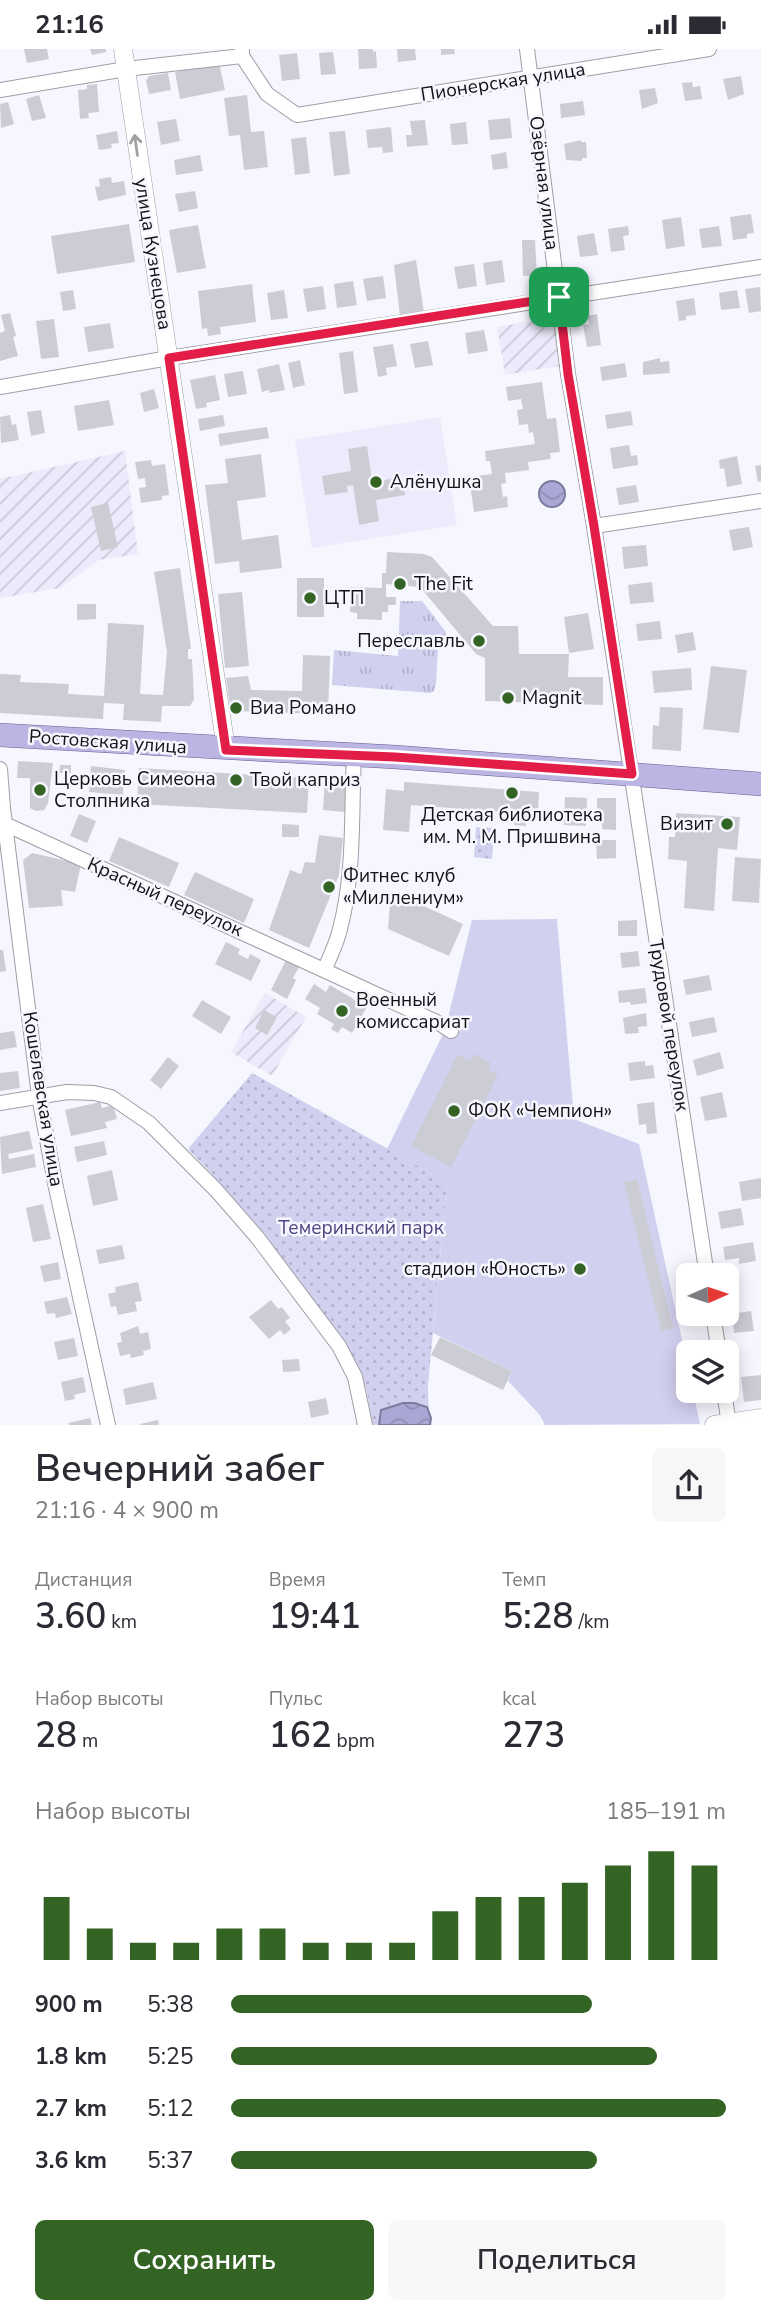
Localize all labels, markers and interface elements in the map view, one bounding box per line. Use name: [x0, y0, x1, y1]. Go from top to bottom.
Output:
text: 21:16: [35, 7, 104, 42]
street label: Пионерская улица: [419, 56, 587, 108]
street label: Озёрная улица: [523, 114, 565, 252]
one-way arrow: [129, 134, 142, 157]
street label: улица Кузнецова: [128, 176, 178, 332]
pin: [529, 267, 589, 327]
icon: arrive: [540, 278, 578, 316]
place label: Алёнушка: [390, 469, 482, 495]
marker: Алёнушка: [368, 474, 384, 490]
place label: The Fit: [414, 571, 473, 597]
marker: The Fit: [392, 576, 408, 592]
place label: ЦТП: [324, 585, 364, 611]
marker: ЦТП: [302, 590, 318, 606]
place label: Переславль: [357, 628, 465, 654]
marker: Переславль: [471, 633, 487, 649]
place label: Magnit: [522, 685, 582, 711]
marker: Magnit: [500, 690, 516, 706]
place label: Виа Романо: [250, 695, 356, 721]
marker: Виа Романо: [228, 700, 244, 716]
street label: Ростовская улица: [28, 724, 188, 760]
place label: Церковь Симеона Столпника: [54, 766, 216, 814]
place label: Твой каприз: [250, 767, 360, 793]
marker: Твой каприз: [228, 772, 244, 788]
marker: Церковь Симеона Столпника: [32, 782, 48, 798]
marker: Детская библиотека им. М. М. Пришвина: [504, 785, 520, 801]
place label: Детская библиотека им. М. М. Пришвина: [421, 802, 603, 850]
place label: Визит: [660, 811, 714, 837]
marker: Визит: [719, 816, 735, 832]
street label: Красный переулок: [83, 851, 247, 943]
place label: Фитнес клуб «Миллениум»: [343, 863, 464, 911]
marker: Фитнес клуб «Миллениум»: [321, 879, 337, 895]
street label: Трудовой переулок: [643, 937, 695, 1113]
place label: Военный комиссариат: [356, 987, 470, 1035]
marker: Военный комиссариат: [334, 1003, 350, 1019]
street label: Кошелевская улица: [16, 1009, 70, 1189]
place label: ФОК «Чемпион»: [468, 1098, 612, 1124]
marker: ФОК «Чемпион»: [446, 1103, 462, 1119]
park label: Темеринский парк: [278, 1215, 444, 1241]
place label: стадион «Юность»: [404, 1256, 566, 1282]
marker: стадион «Юность»: [572, 1261, 588, 1277]
north arrow: [676, 1263, 738, 1327]
map controls: [676, 1263, 739, 1403]
button: layers: [676, 1340, 739, 1403]
text: Вечерний забег: [35, 1443, 324, 1494]
button: share: [652, 1448, 726, 1522]
text: 21:16 · 4 × 900 m: [35, 1495, 219, 1526]
text: Дистанция: [35, 1567, 132, 1593]
text: Время: [269, 1567, 326, 1593]
text: Темп: [502, 1567, 546, 1593]
text: 3.60: [35, 1593, 106, 1640]
text: 19:41: [269, 1593, 361, 1640]
text: 5:28: [502, 1593, 574, 1640]
text: km: [106, 1609, 137, 1635]
text: /km: [574, 1609, 610, 1635]
text: Набор высоты: [35, 1686, 164, 1712]
text: Пульс: [269, 1686, 323, 1712]
text: kcal: [502, 1686, 536, 1712]
text: 28: [35, 1712, 77, 1759]
text: 162: [269, 1712, 332, 1759]
text: 273: [502, 1712, 565, 1759]
text: m: [77, 1728, 98, 1754]
text: bpm: [332, 1728, 375, 1754]
text: Набор высоты: [35, 1796, 191, 1827]
text: 185–191 m: [606, 1796, 726, 1827]
text: 900 m: [35, 1989, 103, 2020]
text: 5:38: [147, 1989, 194, 2020]
text: 1.8 km: [35, 2041, 107, 2072]
text: 5:25: [147, 2041, 194, 2072]
text: 2.7 km: [35, 2093, 107, 2124]
text: 5:12: [147, 2093, 194, 2124]
text: 3.6 km: [35, 2145, 107, 2176]
text: 5:37: [147, 2145, 194, 2176]
button: Сохранить: [35, 2220, 374, 2300]
button: Поделиться: [388, 2220, 726, 2300]

